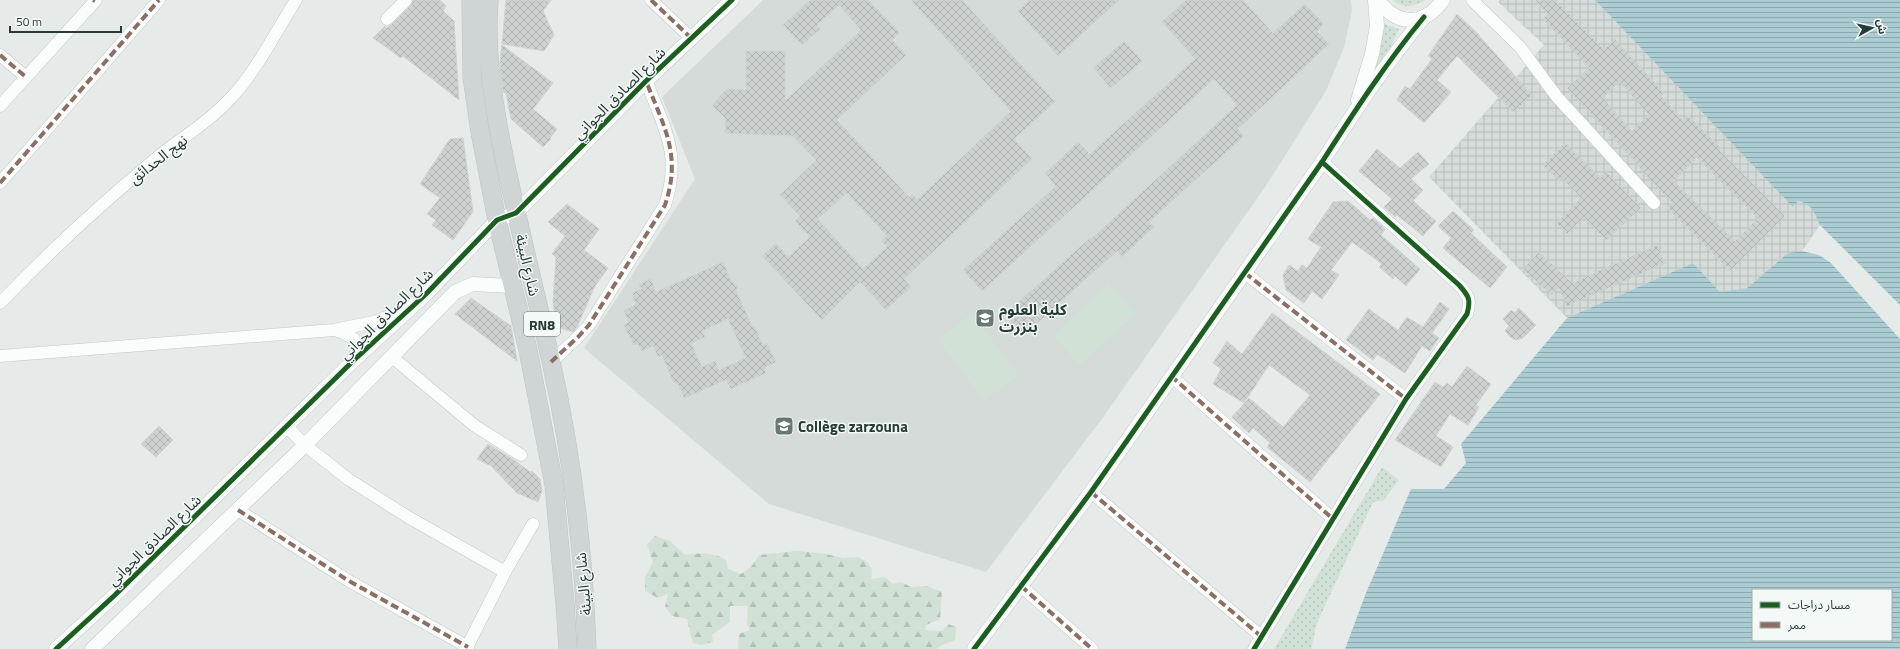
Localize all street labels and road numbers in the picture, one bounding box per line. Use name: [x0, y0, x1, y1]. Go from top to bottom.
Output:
street label: شارع الصادق الجواني: [567, 41, 672, 145]
street label: نهج الحدائق: [124, 129, 193, 190]
street label: شارع البيئة: [509, 232, 546, 299]
street label: شارع الصادق الجواني: [334, 263, 439, 366]
road number: RN8: [524, 312, 560, 336]
street label: شارع الصادق الجواني: [102, 489, 207, 592]
street label: شارع البيئة: [569, 551, 598, 616]

